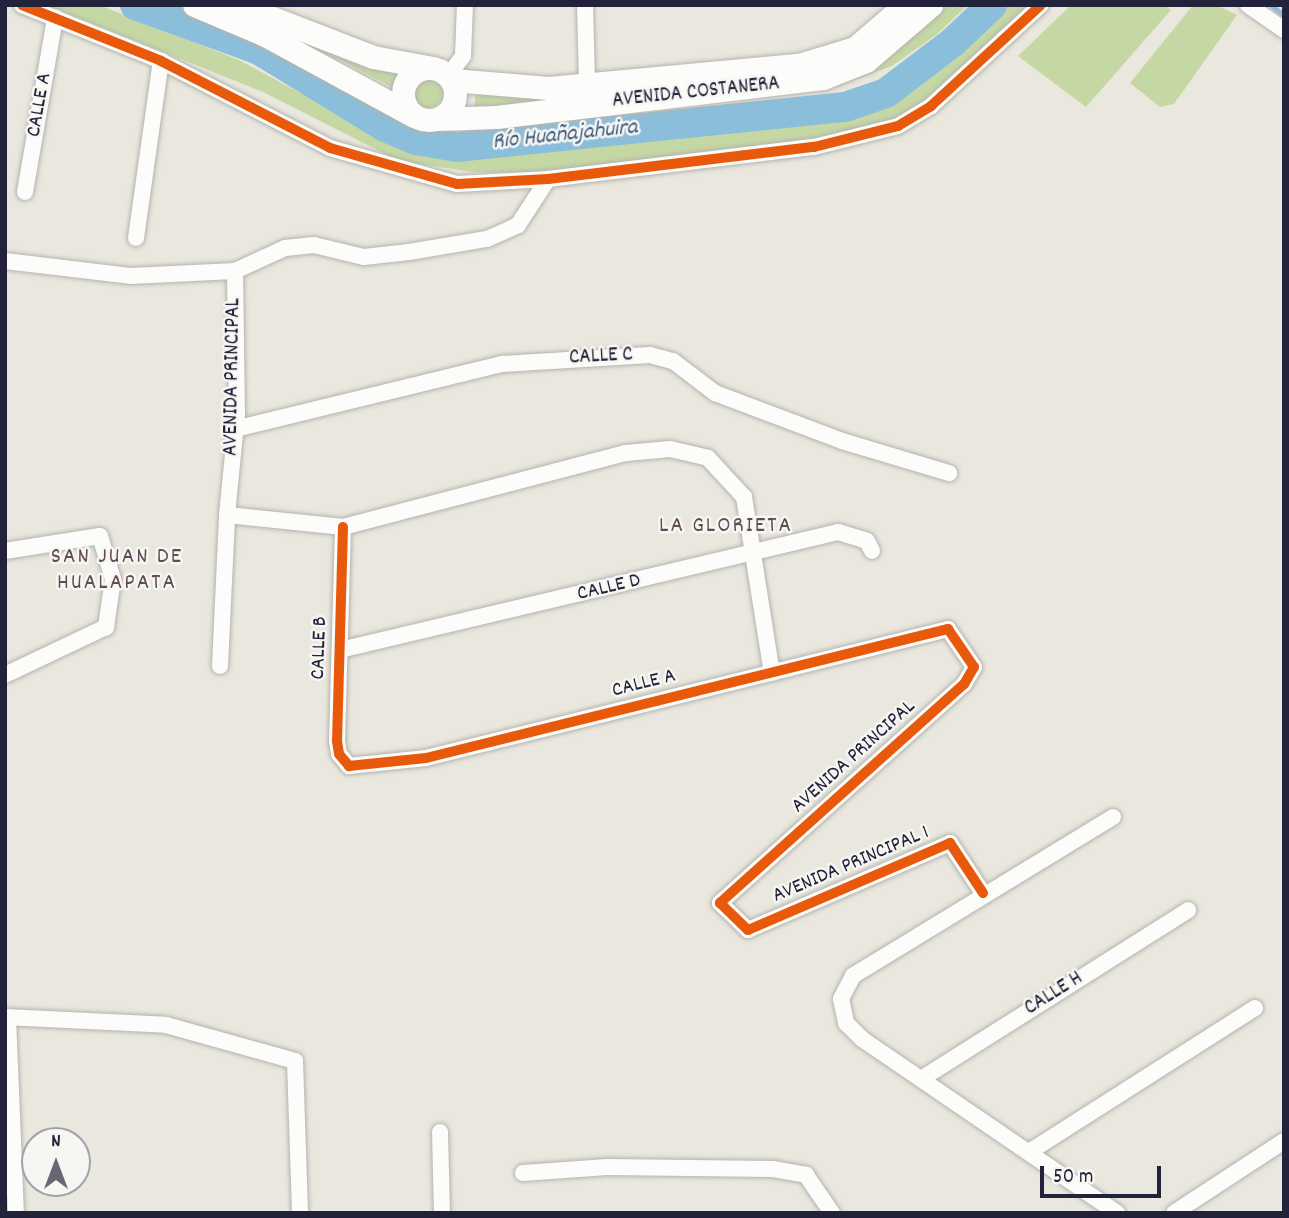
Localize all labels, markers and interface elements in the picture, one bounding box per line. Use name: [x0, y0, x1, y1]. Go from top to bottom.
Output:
street label: CALLE A: [22, 71, 58, 139]
street label: AVENIDA COSTANERA: [611, 72, 781, 114]
water label: Río Huañajahuira: [491, 115, 639, 157]
street label: AVENIDA PRINCIPAL: [219, 298, 247, 456]
street label: CALLE C: [569, 343, 633, 371]
district label: LA GLORIETA: [660, 513, 792, 541]
district label: SAN JUAN DE HUALAPATA: [52, 544, 182, 598]
street label: CALLE D: [575, 569, 643, 607]
street label: CALLE B: [306, 616, 334, 680]
street label: CALLE A: [610, 664, 678, 704]
street label: AVENIDA PRINCIPAL: [787, 695, 921, 819]
street label: AVENIDA PRINCIPAL 1: [769, 821, 933, 909]
street label: CALLE H: [1020, 966, 1088, 1022]
north arrow: [21, 1127, 91, 1197]
text: N: [51, 1129, 61, 1156]
scale bar: [1044, 1152, 1165, 1196]
text: 50 m: [1053, 1163, 1093, 1193]

